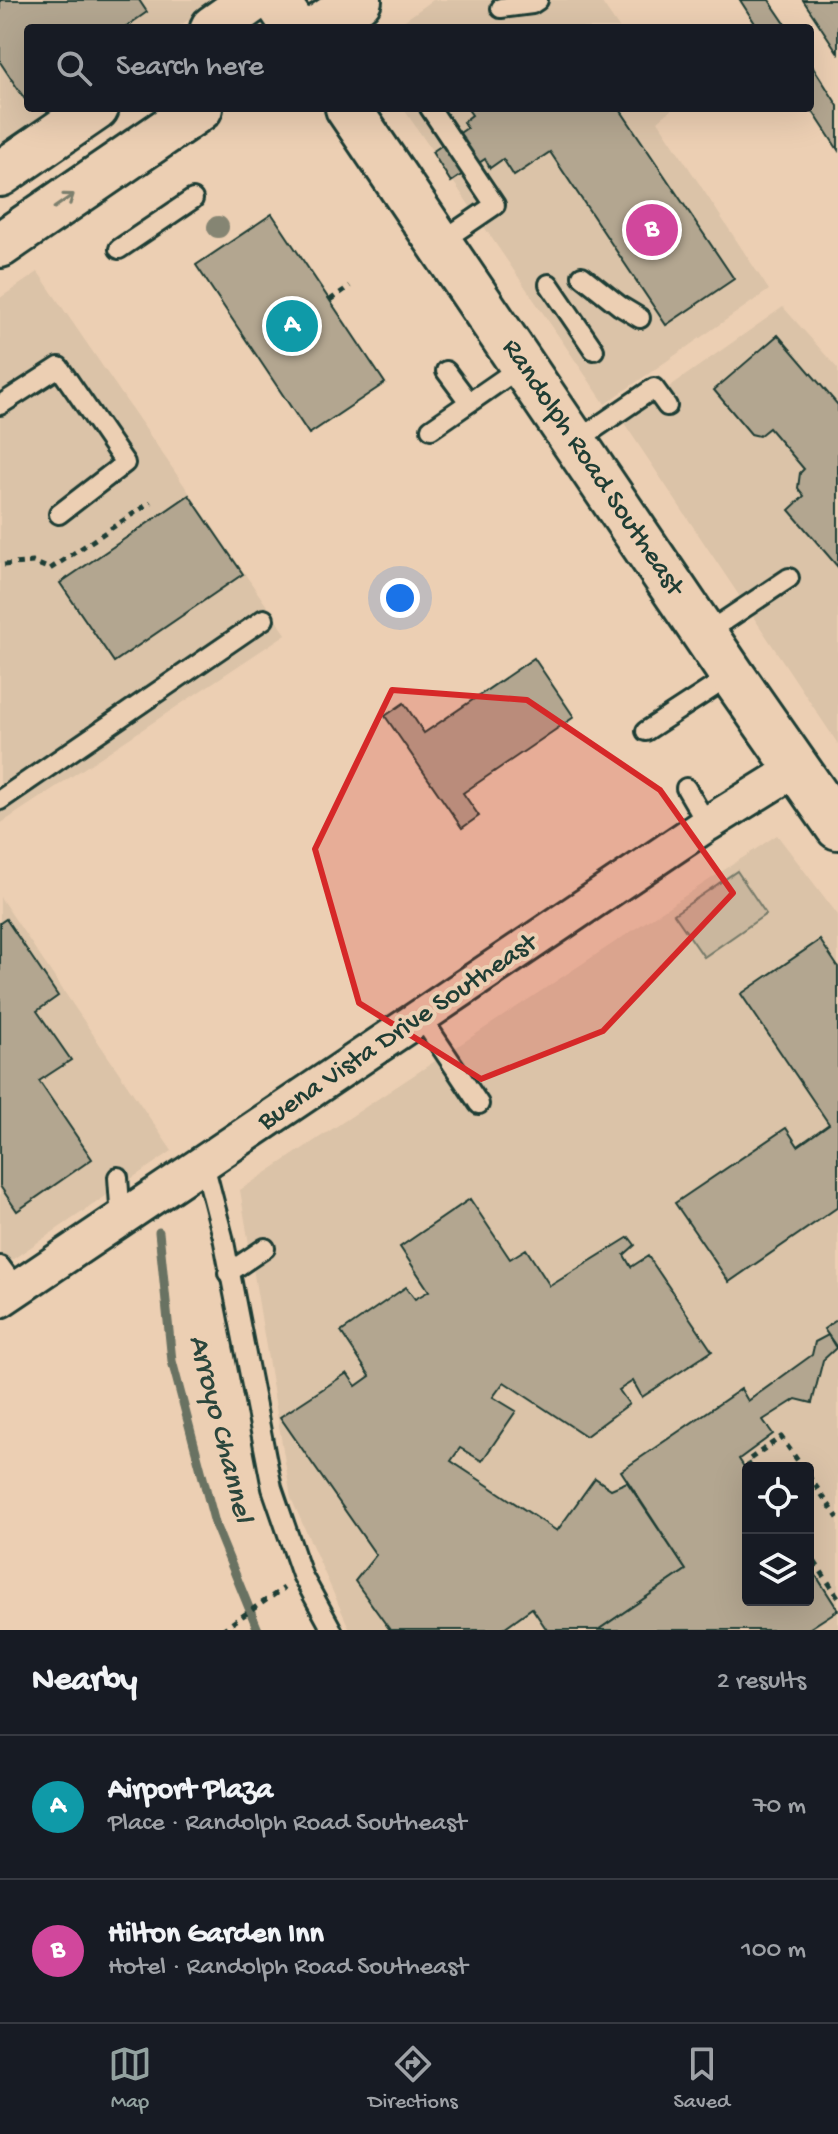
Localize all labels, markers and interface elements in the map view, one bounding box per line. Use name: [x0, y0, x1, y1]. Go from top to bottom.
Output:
search box: [24, 24, 814, 112]
icon: search: [52, 46, 96, 90]
text: Search here: [116, 51, 264, 86]
one-way arrow: [53, 193, 75, 209]
pin: B: [626, 200, 678, 260]
pin: A: [266, 296, 318, 356]
street label: Randolph Road Southeast: [494, 333, 692, 605]
your location: [380, 578, 420, 618]
street label: Buena Vista Drive Southeast: [251, 926, 546, 1139]
water label: Arroyo Channel: [179, 1332, 260, 1528]
map controls: [742, 1462, 814, 1606]
button: locate: [742, 1462, 814, 1534]
button: layers: [742, 1534, 814, 1606]
text: Nearby: [32, 1662, 137, 1702]
text: 2 results: [717, 1667, 806, 1698]
text: Airport Plaza: [108, 1774, 273, 1809]
text: A: [50, 1792, 66, 1823]
text: 70 m: [753, 1792, 806, 1823]
text: Place · Randolph Road Southeast: [108, 1809, 466, 1840]
text: Hilton Garden Inn: [108, 1918, 324, 1953]
text: B: [51, 1936, 65, 1967]
text: 100 m: [741, 1936, 806, 1967]
text: Hotel · Randolph Road Southeast: [108, 1953, 468, 1984]
tab: Map: [108, 2042, 152, 2116]
tab: Directions: [368, 2042, 458, 2116]
tab: Saved: [674, 2042, 730, 2116]

